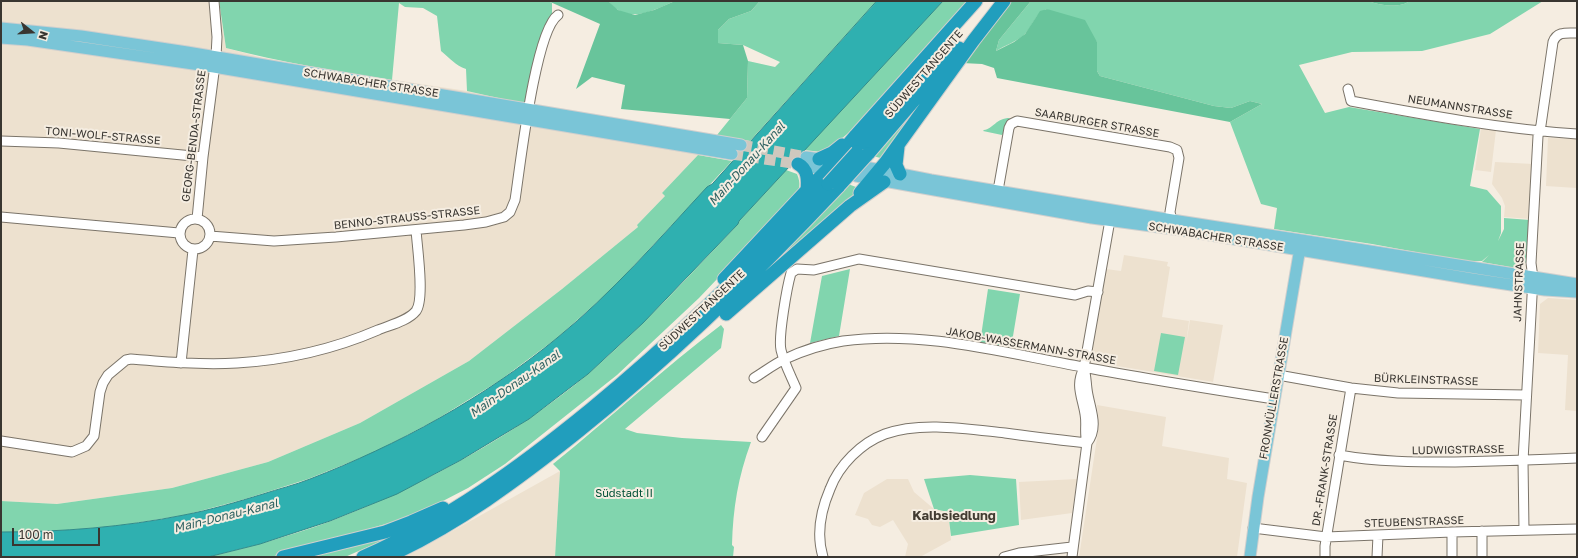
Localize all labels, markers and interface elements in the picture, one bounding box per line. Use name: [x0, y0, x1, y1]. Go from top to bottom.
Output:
north arrow: [12, 12, 52, 52]
street label: SÜDWESTTANGENTE: [882, 27, 966, 121]
text: N: [37, 30, 51, 42]
street label: SCHWABACHER STRASSE: [303, 66, 439, 100]
street label: GEORG-BENDA-STRASSE: [179, 69, 209, 203]
street label: NEUMANNSTRASSE: [1407, 92, 1513, 122]
street label: SAARBURGER STRASSE: [1034, 106, 1160, 140]
water label: Main-Donau-Kanal: [706, 120, 788, 208]
street label: TONI-WOLF-STRASSE: [45, 124, 161, 148]
street label: BENNO-STRAUSS-STRASSE: [333, 204, 481, 232]
street label: SCHWABACHER STRASSE: [1148, 220, 1284, 254]
street label: JAHNSTRASSE: [1511, 242, 1527, 322]
street label: SÜDWESTTANGENTE: [656, 267, 748, 353]
street label: JAKOB-WASSERMANN-STRASSE: [945, 325, 1117, 367]
street label: FRONMÜLLERSTRASSE: [1257, 336, 1291, 460]
water label: Main-Donau-Kanal: [467, 347, 563, 421]
street label: BÜRKLEINSTRASSE: [1374, 372, 1478, 388]
street label: DR.-FRANK-STRASSE: [1310, 413, 1340, 527]
street label: LUDWIGSTRASSE: [1412, 443, 1504, 457]
park label: Südstadt II: [595, 487, 653, 501]
water label: Main-Donau-Kanal: [172, 496, 280, 536]
district label: Kalbsiedlung: [912, 508, 996, 524]
street label: STEUBENSTRASSE: [1364, 514, 1464, 530]
scale bar: [14, 520, 102, 546]
text: 100 m: [19, 527, 53, 542]

